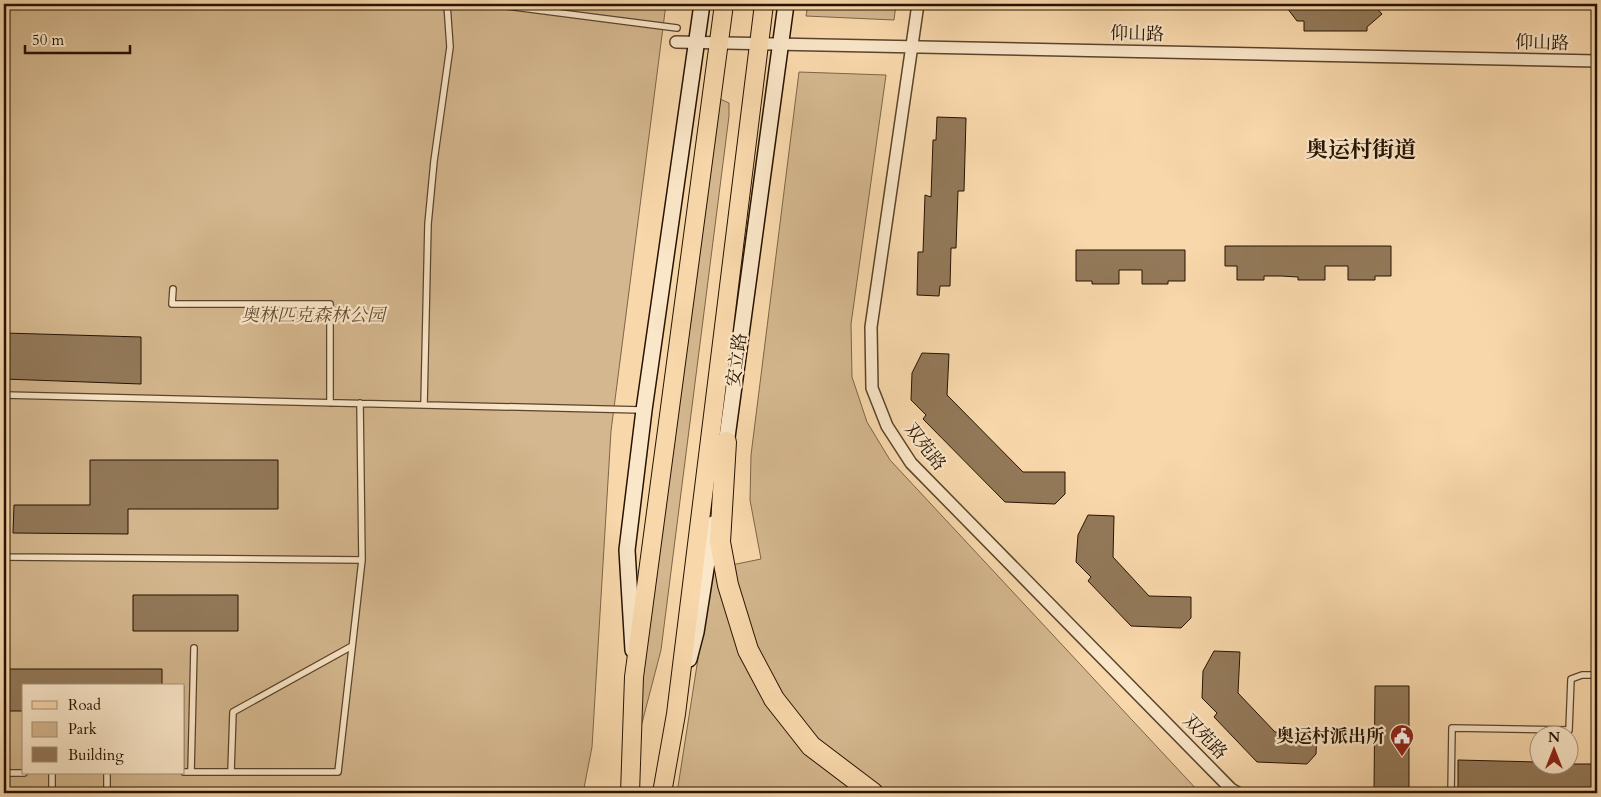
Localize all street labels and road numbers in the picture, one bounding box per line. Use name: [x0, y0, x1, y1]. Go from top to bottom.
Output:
street label: 仰山路: [1110, 21, 1164, 47]
street label: 仰山路: [1515, 30, 1569, 56]
street label: 安立路: [721, 332, 753, 388]
street label: 双苑路: [899, 418, 951, 476]
street label: 双苑路: [1177, 709, 1233, 765]

